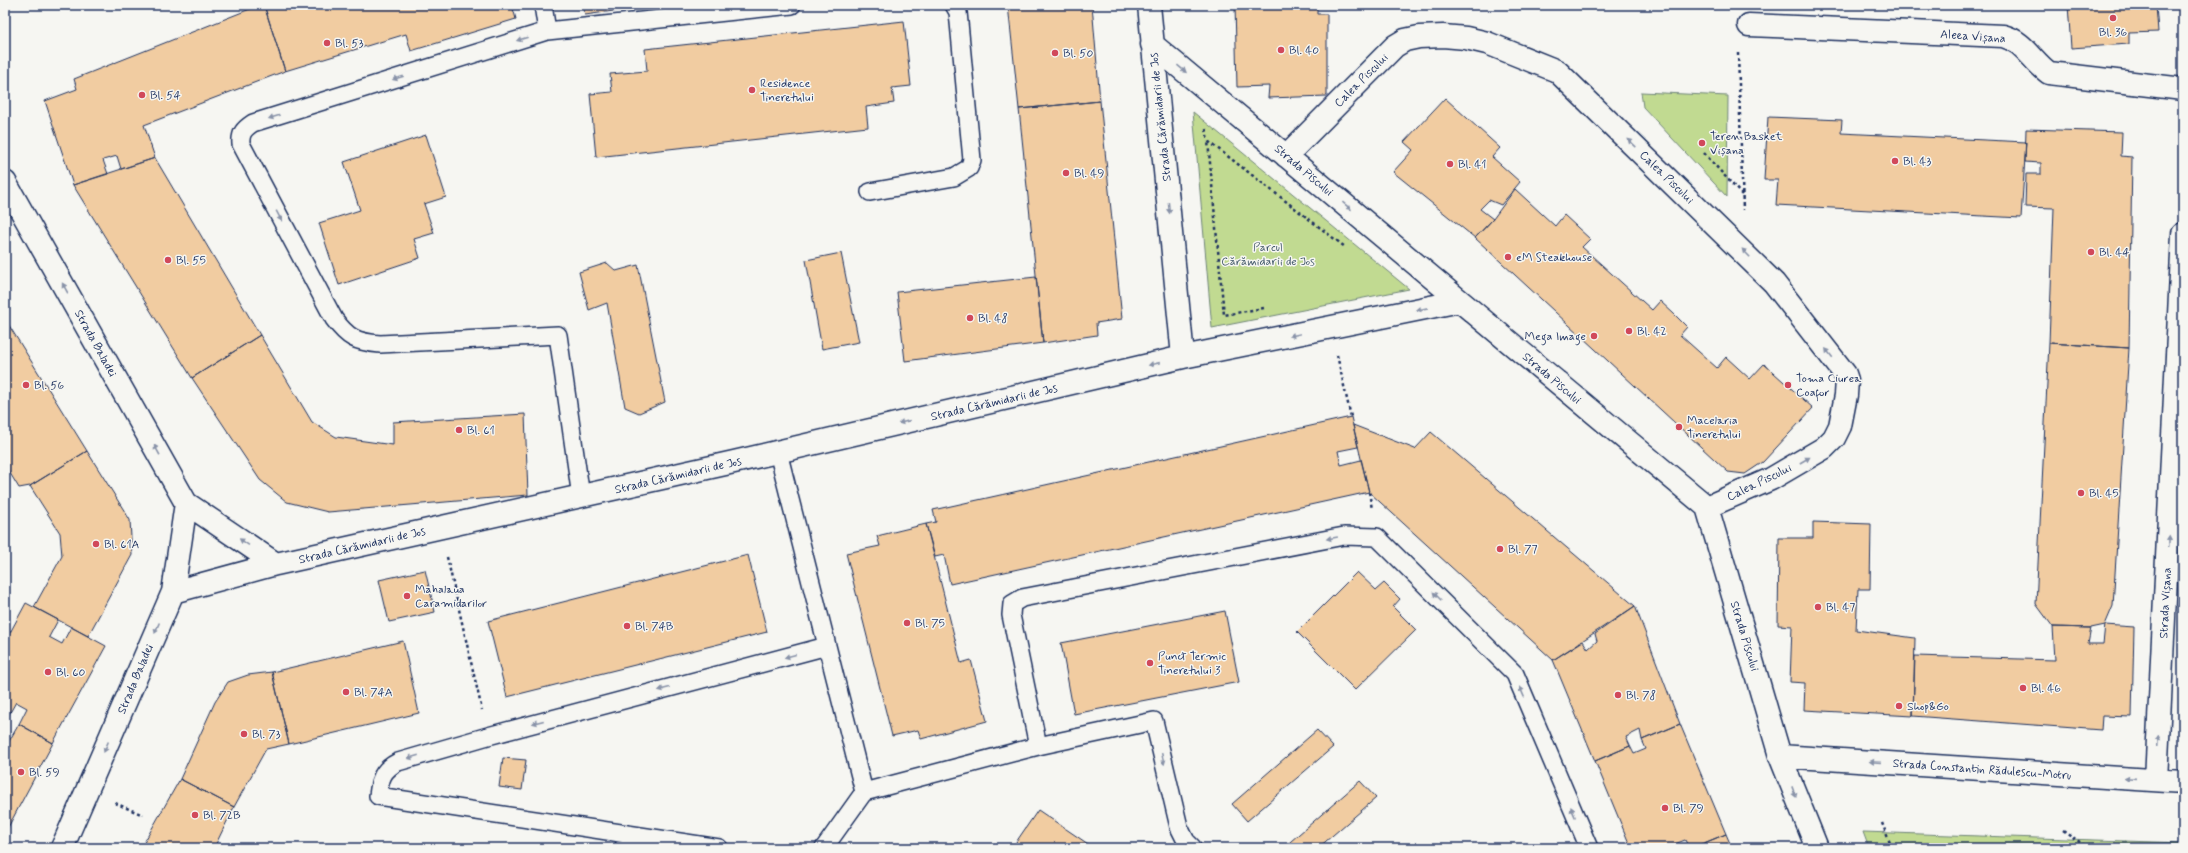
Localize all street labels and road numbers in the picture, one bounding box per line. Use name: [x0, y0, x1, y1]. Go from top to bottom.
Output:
street label: Aleea Vișana: [1940, 27, 2006, 47]
street label: Calea Piscului: [1331, 50, 1392, 111]
street label: Strada Cărămidarii de Jos: [1146, 51, 1176, 182]
street label: Strada Piscului: [1270, 141, 1336, 200]
street label: Calea Piscului: [1635, 148, 1697, 208]
street label: Strada Baladei: [70, 307, 120, 380]
street label: Strada Piscului: [1518, 349, 1584, 408]
street label: Strada Cărămidarii de Jos: [929, 381, 1059, 425]
street label: Strada Cărămidarii de Jos: [613, 454, 743, 498]
street label: Calea Piscului: [1724, 460, 1795, 505]
street label: Strada Cărămidarii de Jos: [297, 524, 427, 568]
street label: Strada Vișana: [2156, 567, 2176, 639]
street label: Strada Piscului: [1726, 599, 1762, 673]
street label: Strada Baladei: [114, 642, 158, 717]
street label: Strada Constantin Rădulescu-Motru: [1892, 756, 2072, 784]

